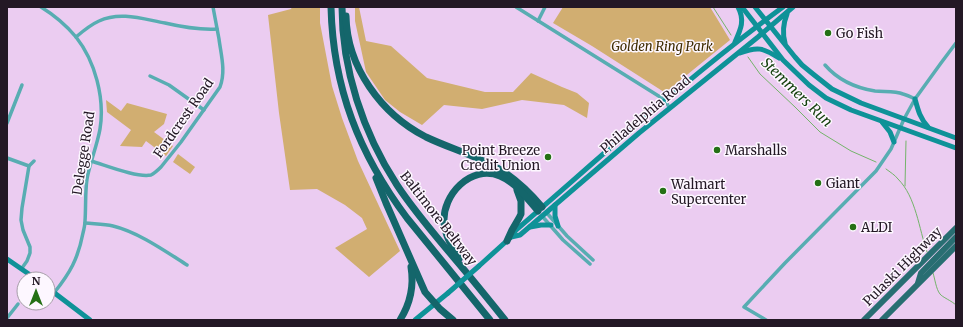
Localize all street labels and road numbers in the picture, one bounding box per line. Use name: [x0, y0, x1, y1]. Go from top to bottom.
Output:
street label: Philadelphia Road: [597, 72, 694, 157]
street label: Fordcrest Road: [150, 75, 217, 161]
street label: Delegge Road: [68, 110, 99, 196]
street label: Baltimore Beltway: [396, 168, 481, 269]
street label: Pulaski Highway: [859, 223, 946, 310]

